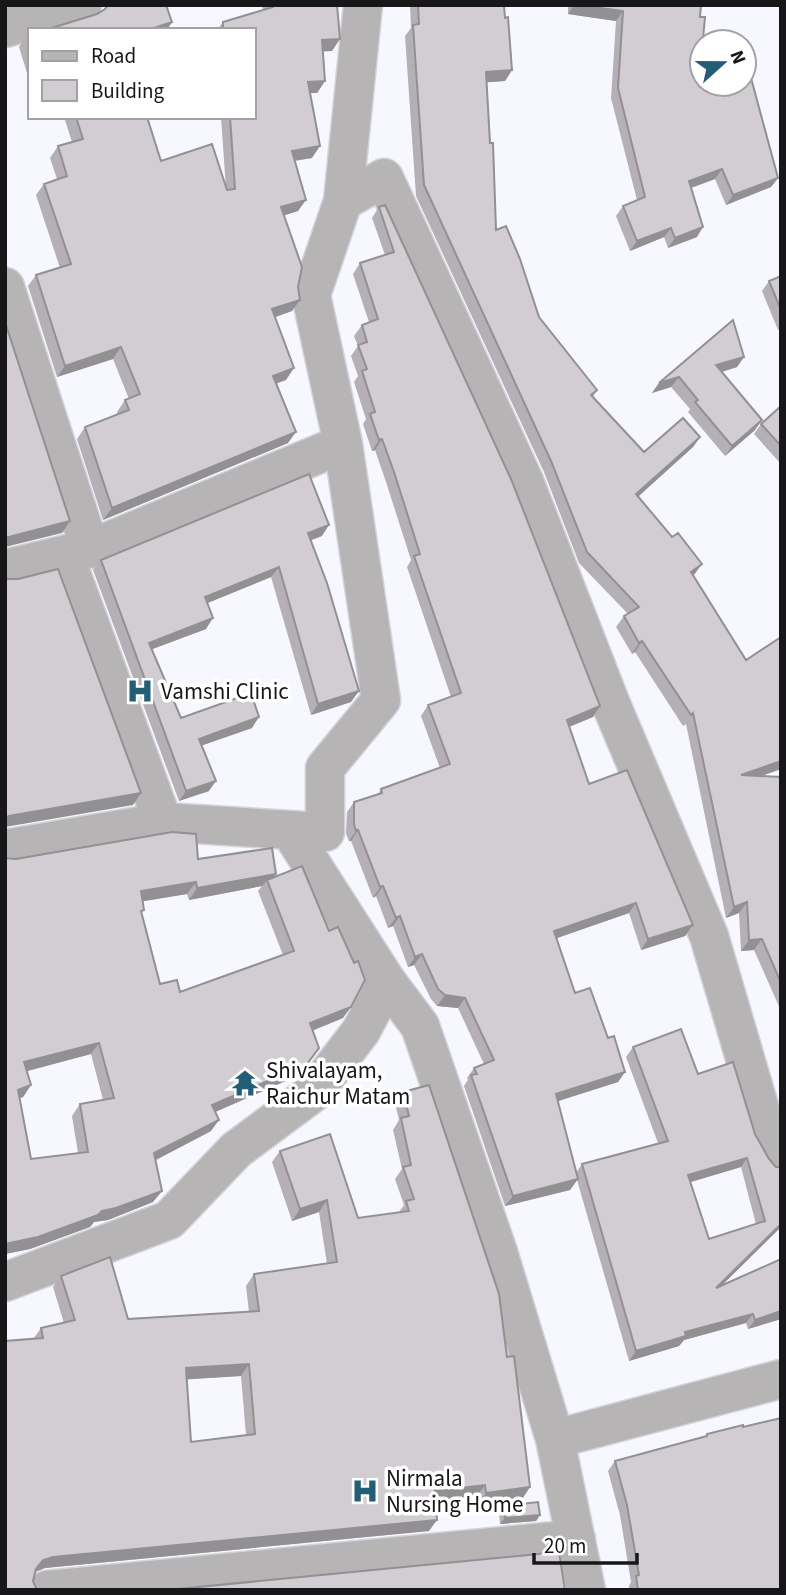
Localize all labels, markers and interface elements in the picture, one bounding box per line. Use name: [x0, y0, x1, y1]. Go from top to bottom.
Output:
legend: [28, 28, 256, 119]
north arrow: [688, 28, 758, 98]
text: Road: [91, 41, 136, 71]
text: N: [723, 47, 752, 68]
text: Building: [91, 76, 165, 106]
place label: Vamshi Clinic: [161, 675, 289, 708]
hospital icon: Vamshi Clinic: [125, 676, 155, 706]
place label: Shivalayam, Raichur Matam: [266, 1054, 410, 1113]
temple icon: Shivalayam, Raichur Matam: [230, 1068, 260, 1098]
place label: Nirmala Nursing Home: [386, 1462, 523, 1521]
hospital icon: Nirmala Nursing Home: [350, 1476, 380, 1506]
scale bar: [534, 1522, 637, 1566]
text: 20 m: [544, 1531, 586, 1561]

